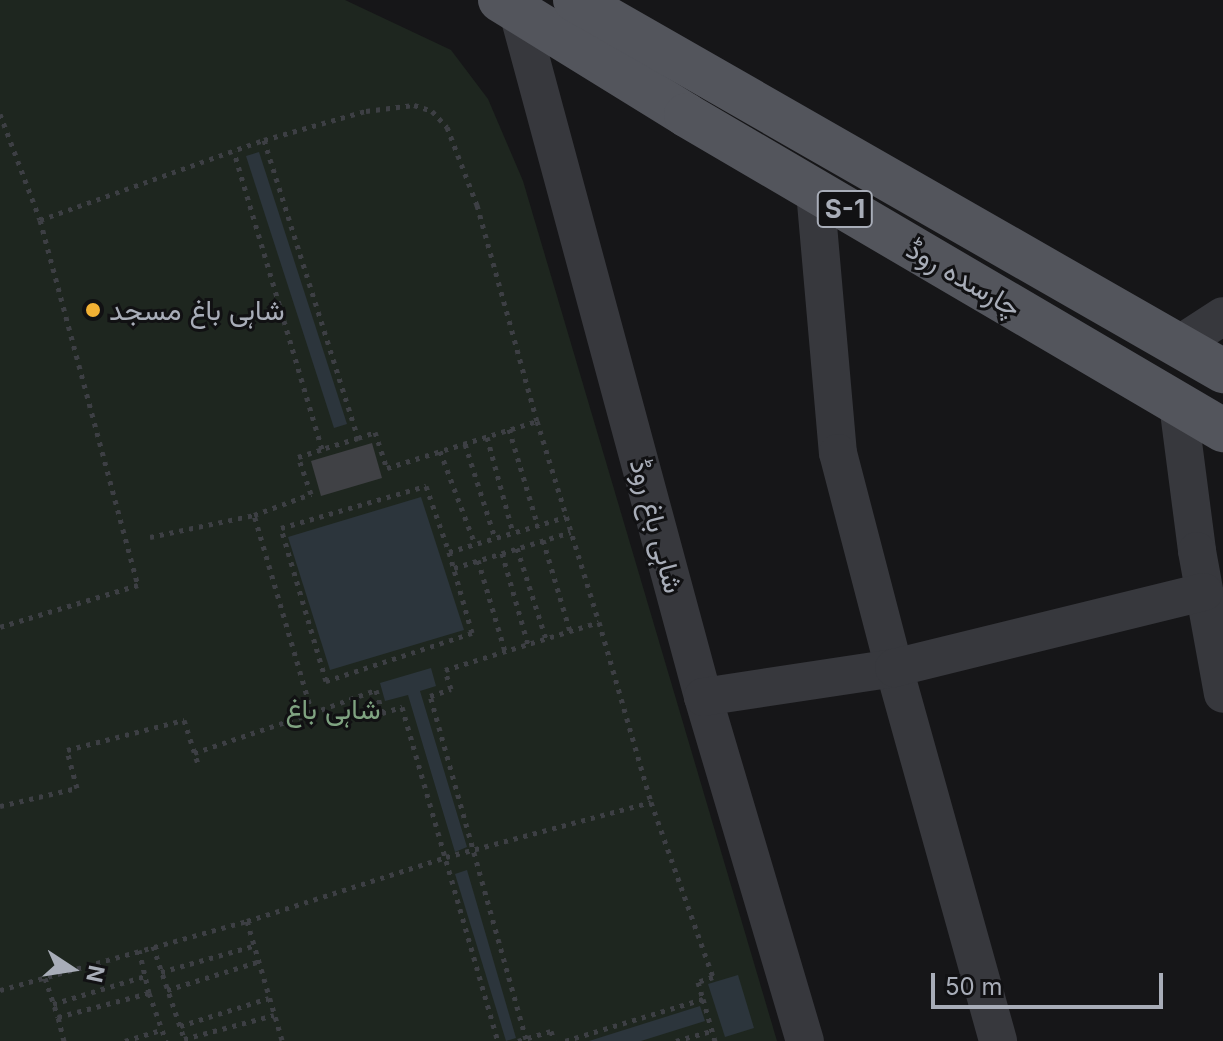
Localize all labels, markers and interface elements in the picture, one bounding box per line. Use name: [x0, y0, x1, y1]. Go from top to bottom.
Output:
road number: S-1: [815, 187, 875, 231]
street label: چارسدہ روڈ: [901, 232, 1027, 324]
place label: شاہی باغ مسجد: [109, 293, 284, 327]
marker: شاہی باغ مسجد: [84, 301, 102, 319]
street label: شاہی باغ روڈ: [623, 455, 691, 597]
park label: شاہی باغ: [285, 692, 381, 726]
north arrow: [32, 929, 112, 1009]
scale bar: [935, 957, 1167, 1007]
text: N: [81, 963, 110, 985]
text: 50 m: [945, 972, 1003, 1001]

